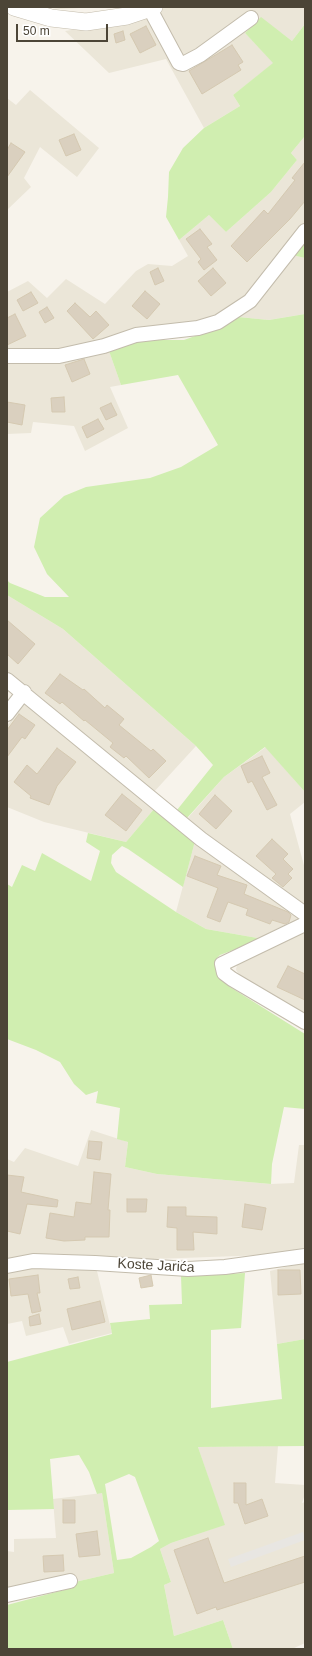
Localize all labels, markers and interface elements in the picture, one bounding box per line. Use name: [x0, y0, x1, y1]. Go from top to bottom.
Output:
scale bar: [18, 16, 110, 42]
text: 50 m: [23, 24, 50, 38]
street label: Koste Jarića: [117, 1256, 195, 1276]

